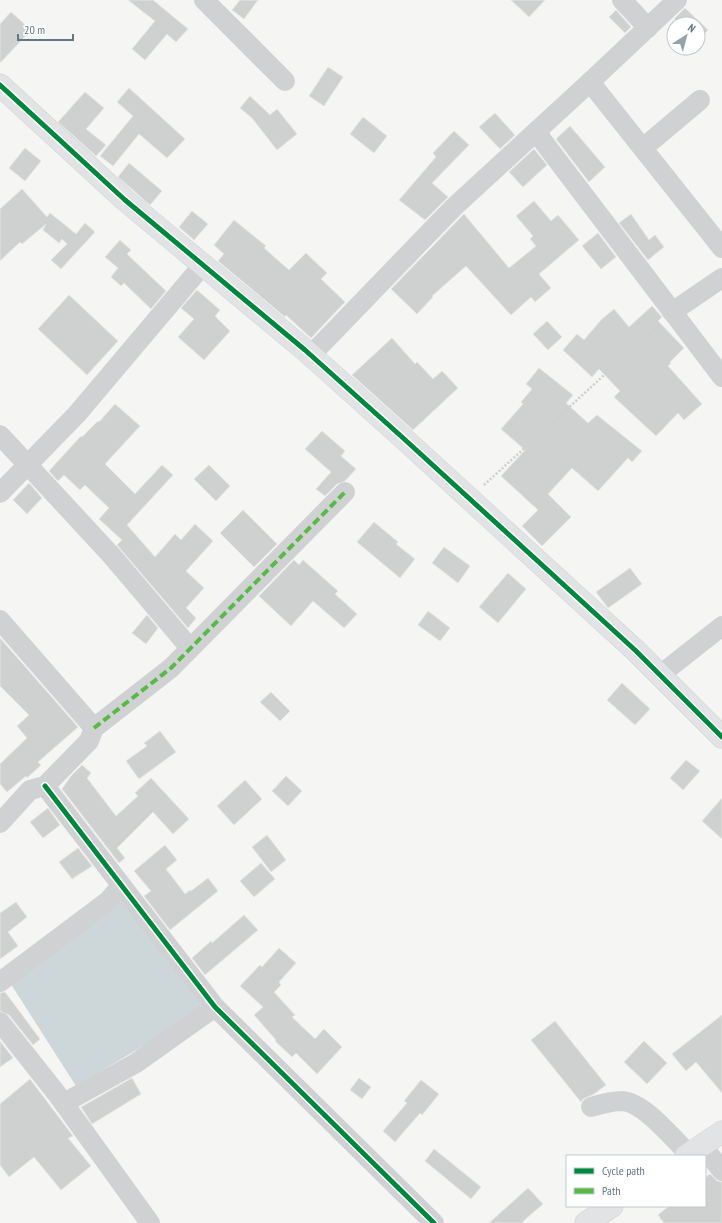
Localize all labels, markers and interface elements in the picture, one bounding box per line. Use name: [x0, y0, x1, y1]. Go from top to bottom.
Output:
scale bar: [18, 16, 73, 42]
north arrow: [666, 16, 706, 56]
text: N: [685, 20, 698, 35]
text: 20 m: [24, 22, 45, 37]
legend: [566, 1155, 706, 1207]
text: Cycle path: [602, 1163, 645, 1178]
text: Path: [602, 1183, 620, 1198]

